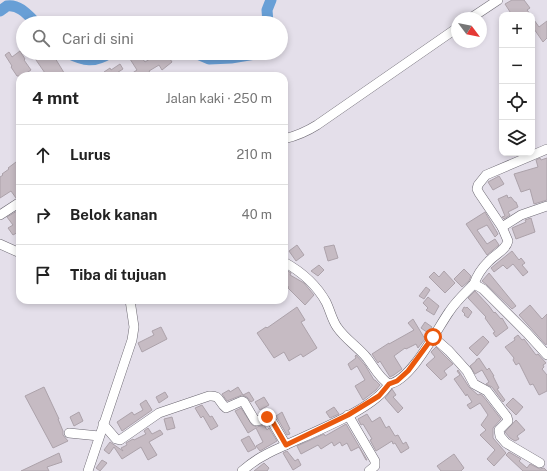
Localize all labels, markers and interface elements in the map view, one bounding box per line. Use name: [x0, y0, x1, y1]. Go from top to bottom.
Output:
north arrow: [451, 12, 487, 48]
map controls: [499, 12, 535, 156]
button: +: [499, 12, 535, 48]
search box: [16, 16, 288, 60]
icon: search: [30, 27, 52, 49]
text: Cari di sini: [62, 30, 134, 47]
button: −: [499, 48, 535, 84]
button: locate: [499, 84, 535, 120]
text: 4 mnt: [32, 88, 79, 108]
text: Jalan kaki · 250 m: [166, 91, 272, 106]
button: layers: [499, 120, 535, 156]
icon: ahead: [32, 144, 54, 166]
text: Lurus: [70, 146, 111, 163]
text: 210 m: [237, 147, 272, 162]
icon: right: [32, 204, 54, 226]
text: Belok kanan: [70, 206, 157, 223]
text: 40 m: [241, 207, 272, 222]
icon: arrive: [32, 264, 54, 286]
text: Tiba di tujuan: [70, 266, 166, 283]
route start: [424, 328, 442, 346]
route end: [258, 408, 276, 426]

